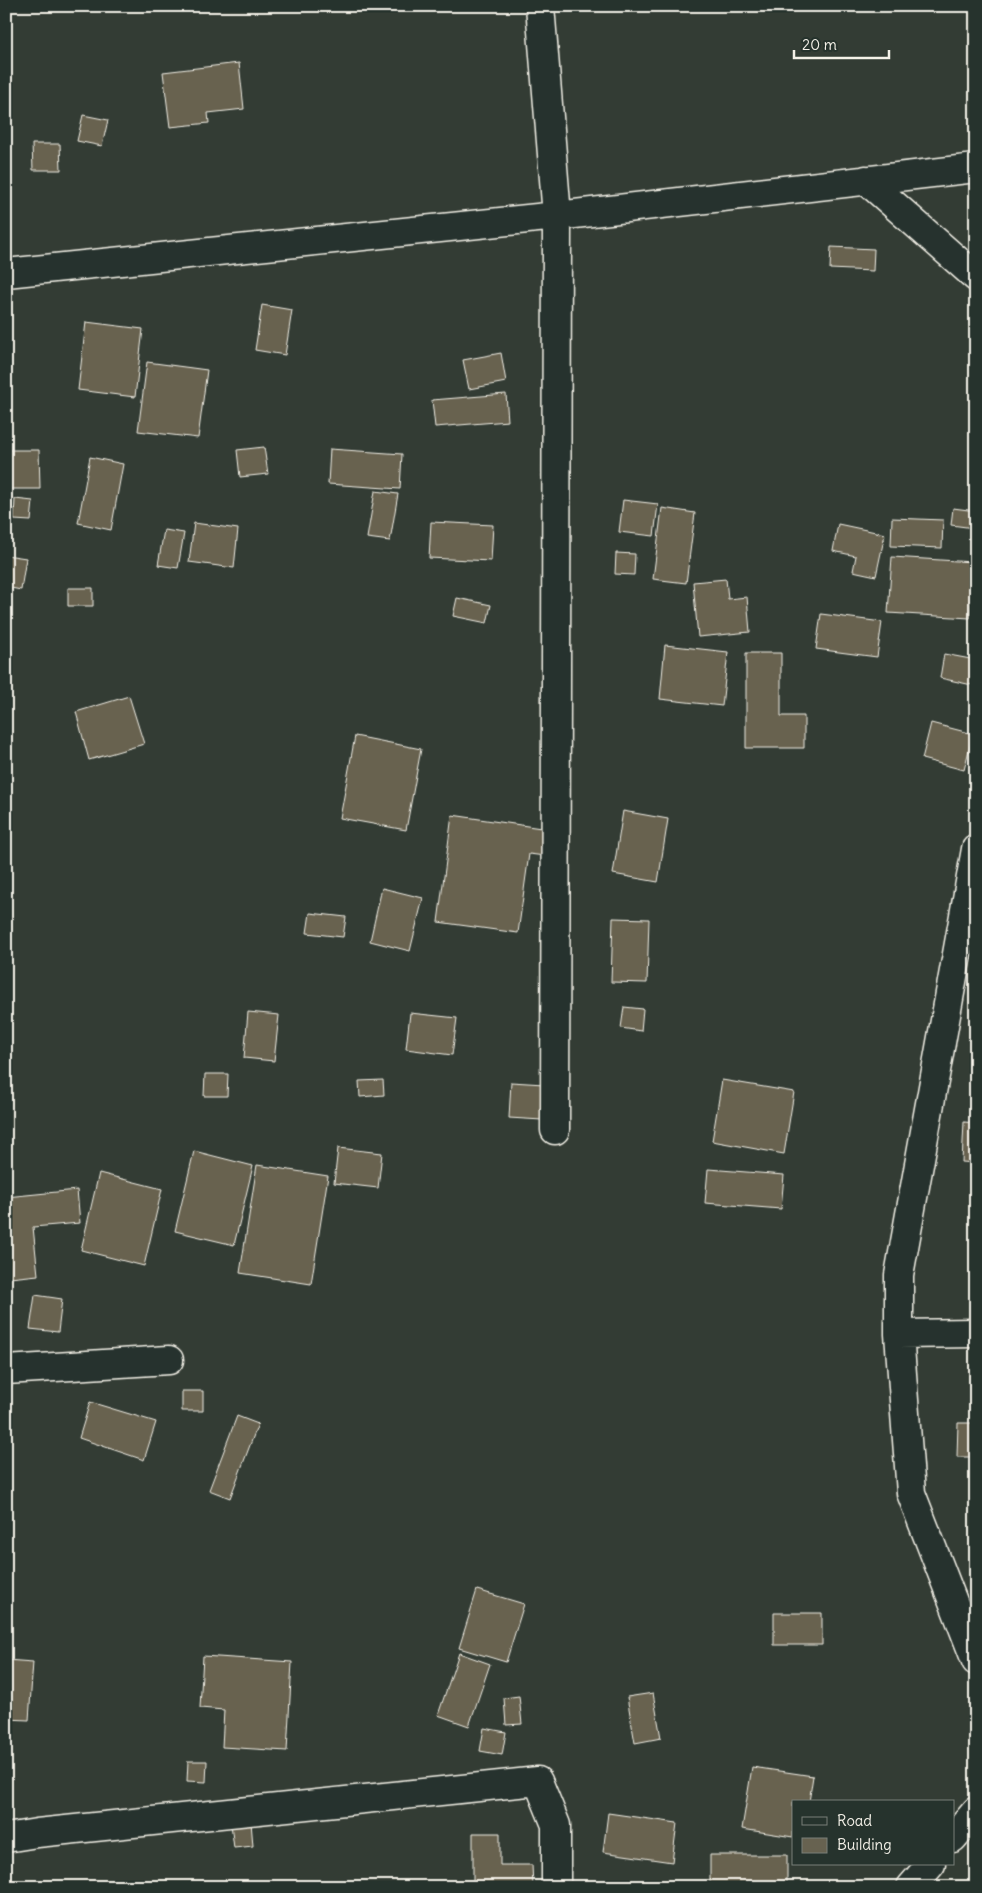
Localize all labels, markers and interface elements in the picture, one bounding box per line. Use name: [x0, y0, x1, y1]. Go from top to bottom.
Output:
scale bar: [794, 28, 890, 60]
text: 20 m: [802, 35, 837, 54]
legend: [792, 1800, 954, 1866]
text: Road: [837, 1811, 872, 1830]
text: Building: [837, 1835, 892, 1854]

